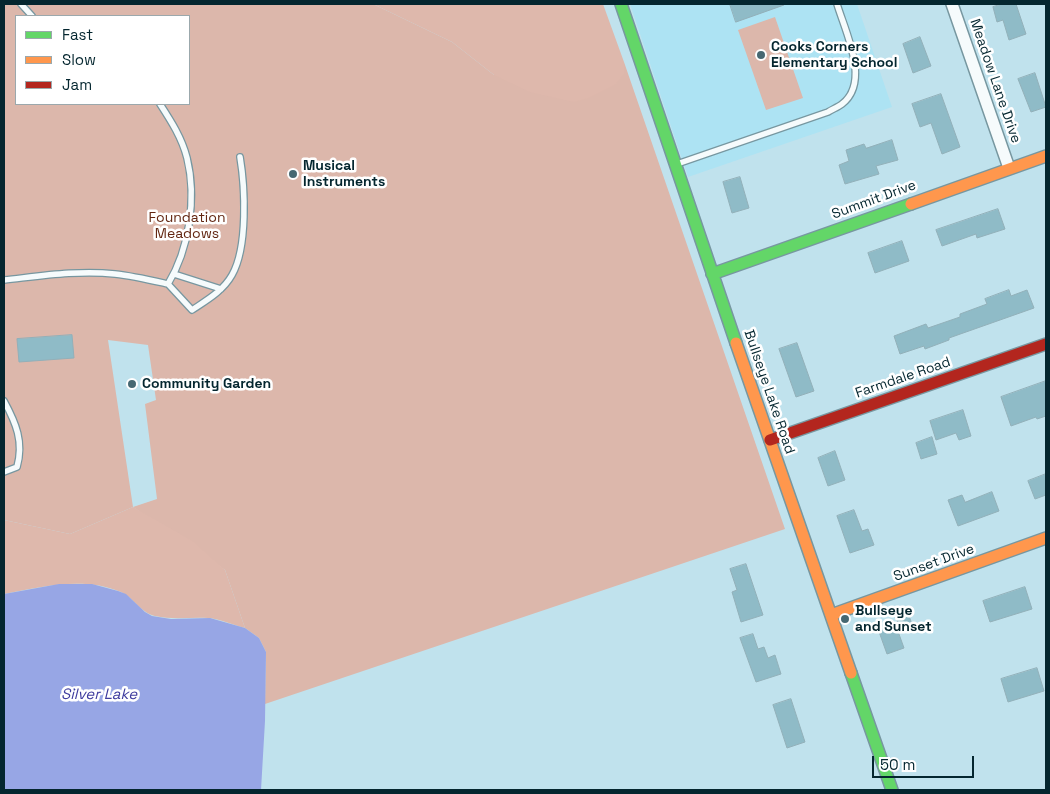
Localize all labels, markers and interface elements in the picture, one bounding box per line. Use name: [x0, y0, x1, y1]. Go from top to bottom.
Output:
legend: [15, 15, 190, 105]
street label: Meadow Lane Drive: [966, 17, 1024, 145]
text: Fast: [62, 25, 93, 44]
place label: Cooks Corners Elementary School: [771, 39, 897, 72]
marker: Cooks Corners Elementary School: [755, 49, 767, 61]
text: Slow: [62, 50, 96, 69]
text: Jam: [62, 75, 92, 94]
place label: Musical Instruments: [303, 158, 385, 190]
marker: Musical Instruments: [287, 168, 299, 180]
street label: Summit Drive: [830, 177, 918, 223]
park label: Foundation Meadows: [148, 210, 226, 242]
street label: Bullseye Lake Road: [740, 328, 798, 456]
street label: Farmdale Road: [853, 354, 953, 402]
place label: Community Garden: [142, 376, 271, 392]
marker: Community Garden: [126, 378, 138, 390]
street label: Sunset Drive: [891, 541, 977, 585]
place label: Bullseye and Sunset: [855, 603, 932, 636]
marker: Bullseye and Sunset: [839, 613, 851, 625]
water label: Silver Lake: [61, 686, 137, 704]
scale bar: [875, 746, 978, 778]
text: 50 m: [880, 755, 915, 774]

